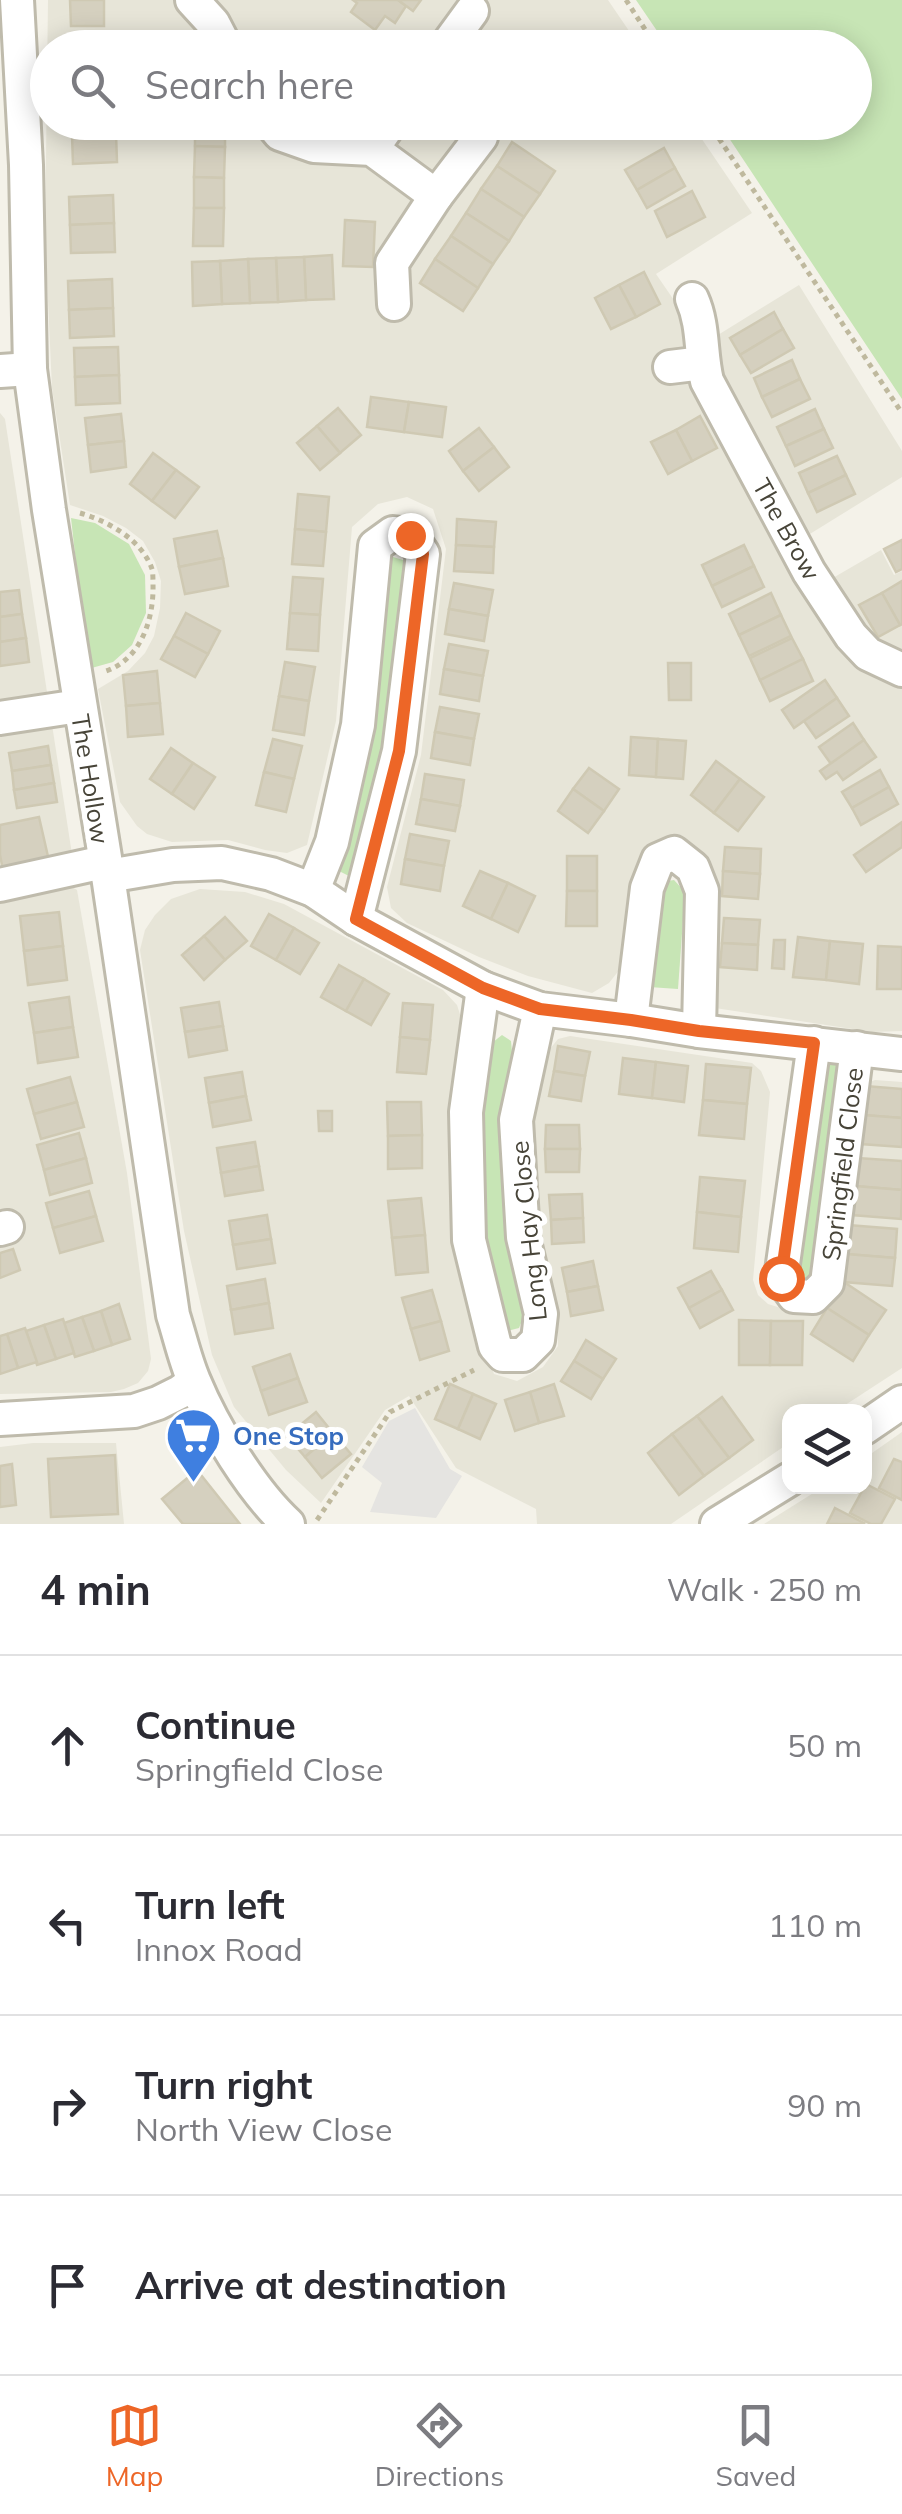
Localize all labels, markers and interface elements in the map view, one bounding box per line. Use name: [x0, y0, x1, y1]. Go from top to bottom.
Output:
search box: [30, 30, 872, 140]
icon: search: [65, 58, 120, 113]
text: Search here: [145, 61, 354, 109]
street label: The Brow: [746, 473, 828, 586]
route end: [388, 513, 434, 559]
street label: The Hollow: [65, 712, 117, 846]
street label: Springfield Close: [815, 1066, 869, 1262]
street label: Long Hay Close: [503, 1139, 553, 1323]
route start: [759, 1256, 805, 1302]
map controls: [782, 1404, 872, 1494]
button: layers: [782, 1404, 872, 1494]
supermarket icon: One Stop: [164, 1405, 224, 1484]
place label: One Stop: [233, 1420, 344, 1451]
text: 4 min: [40, 1563, 151, 1616]
text: Walk · 250 m: [667, 1569, 862, 1609]
text: Continue: [135, 1701, 296, 1749]
icon: ahead: [40, 1718, 95, 1773]
text: 50 m: [787, 1725, 862, 1765]
text: Springfield Close: [135, 1749, 383, 1789]
text: Turn left: [135, 1881, 285, 1929]
icon: left: [40, 1898, 95, 1953]
text: 110 m: [768, 1905, 862, 1945]
text: Innox Road: [135, 1929, 303, 1969]
text: Turn right: [135, 2061, 312, 2109]
icon: right: [40, 2078, 95, 2133]
text: 90 m: [787, 2085, 862, 2125]
text: North View Close: [135, 2109, 392, 2149]
icon: arrive: [40, 2258, 95, 2313]
text: Arrive at destination: [135, 2261, 507, 2309]
tab: Map: [106, 2398, 163, 2493]
tab: Directions: [375, 2398, 504, 2493]
tab: Saved: [715, 2398, 796, 2493]

